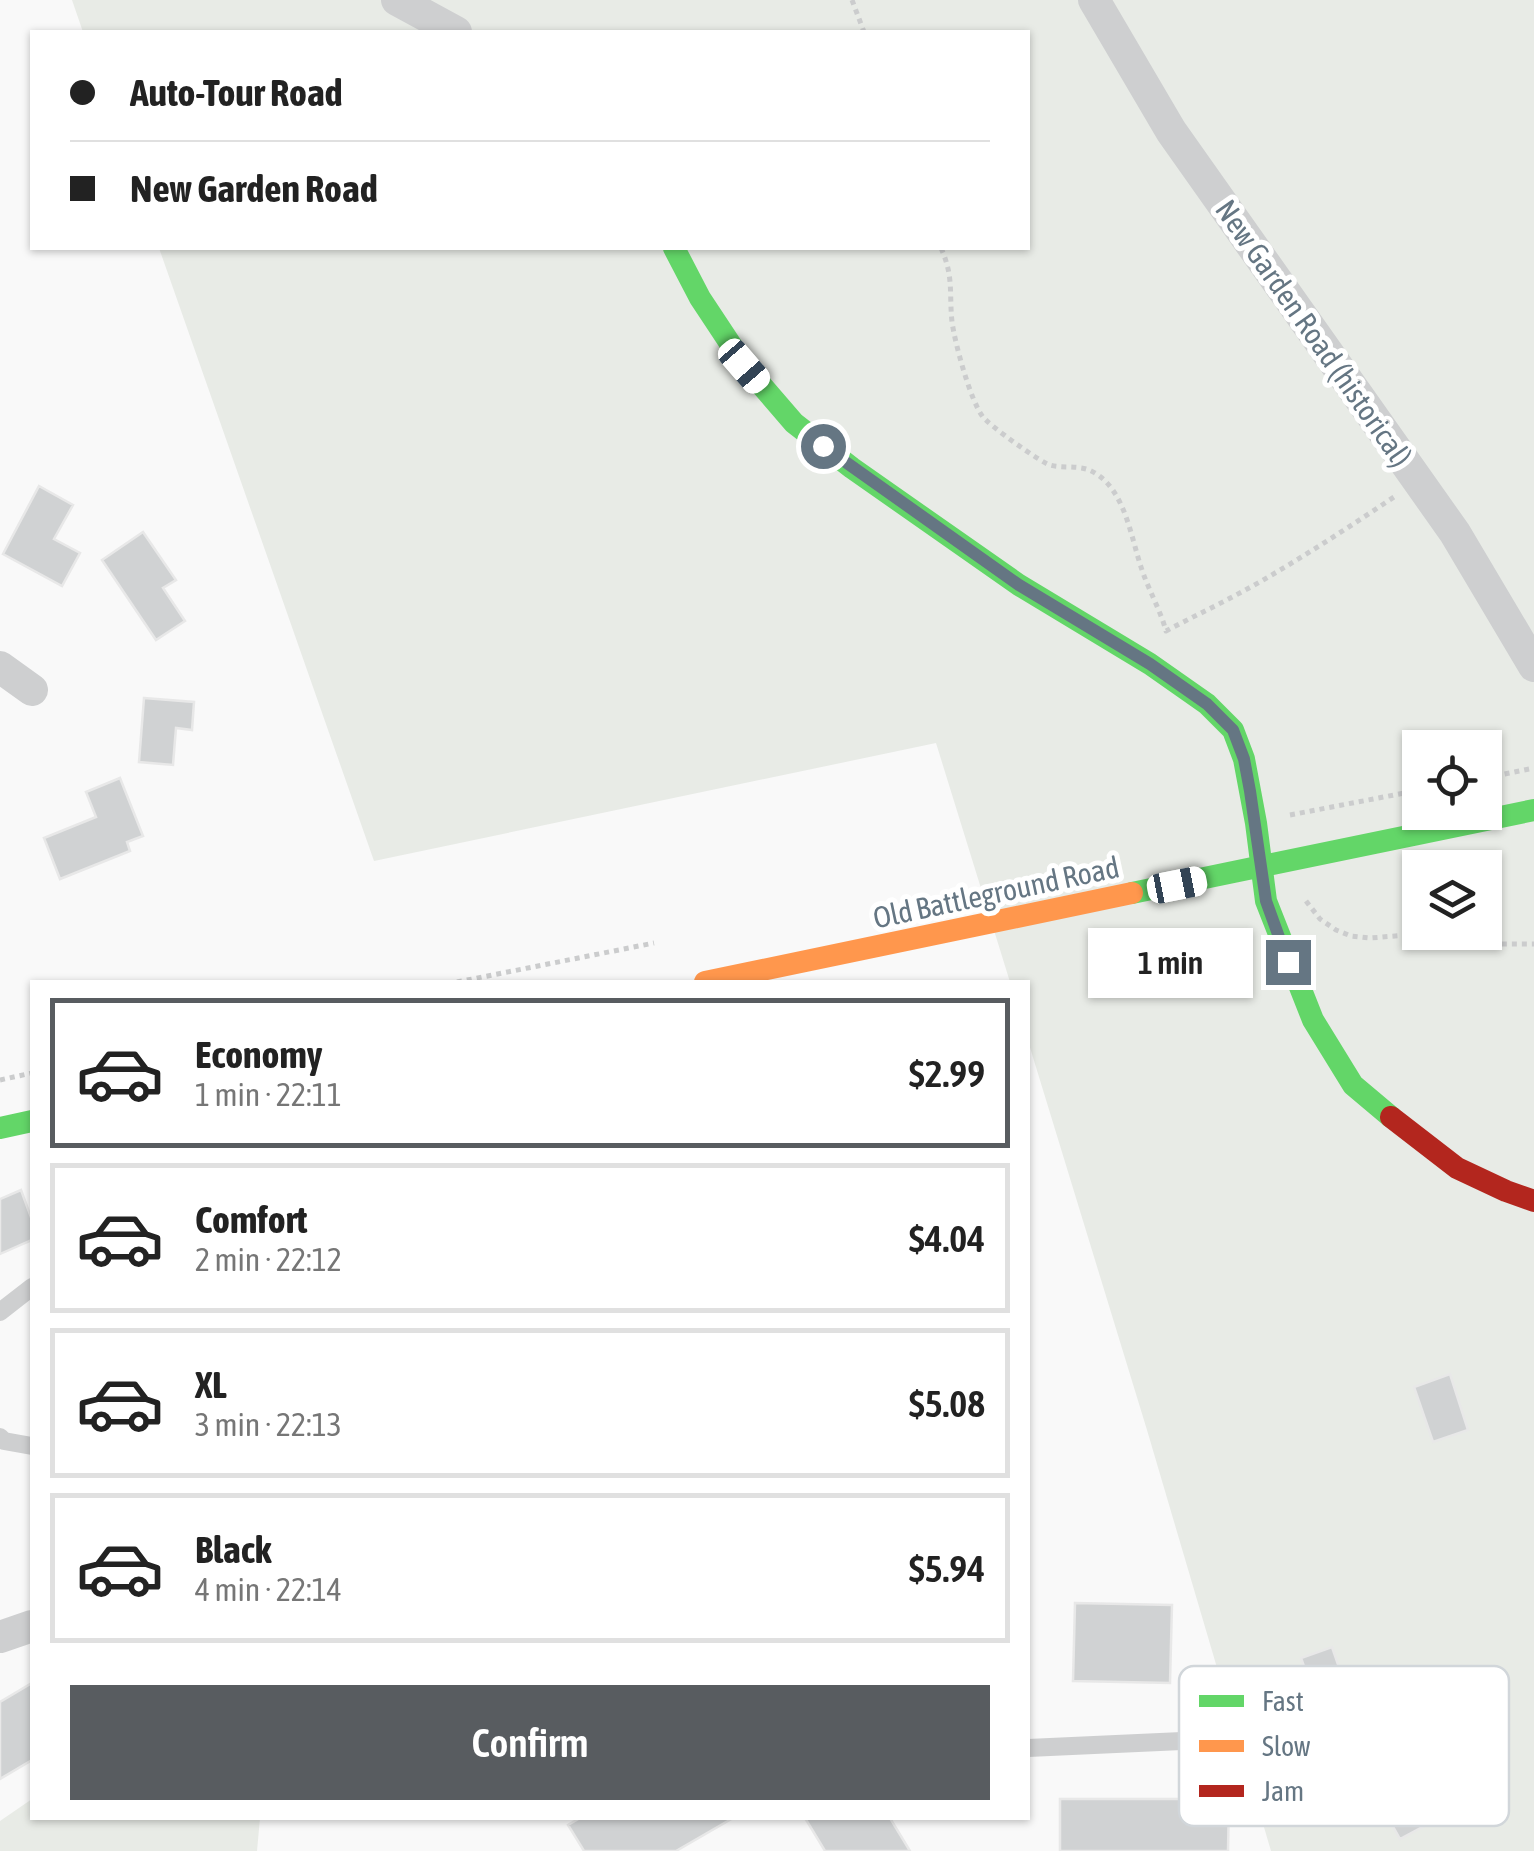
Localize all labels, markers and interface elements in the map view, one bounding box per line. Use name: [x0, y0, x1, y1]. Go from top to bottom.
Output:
text: Auto-Tour Road: [130, 71, 343, 114]
text: New Garden Road: [130, 167, 378, 210]
street label: New Garden Road (historical): [1209, 193, 1419, 473]
car: [713, 334, 775, 398]
route start: [801, 424, 846, 469]
map controls: [1402, 730, 1502, 950]
button: locate: [1402, 730, 1502, 830]
street label: Old Battleground Road: [870, 849, 1122, 935]
button: layers: [1402, 850, 1502, 950]
car: [1145, 865, 1209, 905]
callout: 1 min: [1088, 927, 1253, 997]
route end: [1266, 940, 1311, 985]
text: 1 min: [1138, 944, 1203, 981]
icon: car: [75, 1028, 165, 1118]
text: Economy: [195, 1033, 322, 1076]
text: $2.99: [909, 1052, 985, 1095]
text: 1 min · 22:11: [195, 1076, 342, 1113]
icon: car: [75, 1193, 165, 1283]
text: Comfort: [195, 1198, 307, 1241]
text: $4.04: [909, 1217, 985, 1260]
text: 2 min · 22:12: [195, 1241, 342, 1278]
icon: car: [75, 1358, 165, 1448]
text: XL: [195, 1363, 227, 1406]
text: $5.08: [909, 1382, 985, 1425]
text: 3 min · 22:13: [195, 1406, 342, 1443]
icon: car: [75, 1523, 165, 1613]
text: Black: [195, 1528, 272, 1571]
text: $5.94: [909, 1547, 985, 1590]
text: 4 min · 22:14: [195, 1571, 342, 1608]
legend: [1179, 1666, 1509, 1826]
button: Confirm: [70, 1685, 990, 1800]
text: Fast: [1262, 1685, 1304, 1717]
text: Slow: [1262, 1730, 1311, 1762]
text: Jam: [1262, 1775, 1304, 1807]

